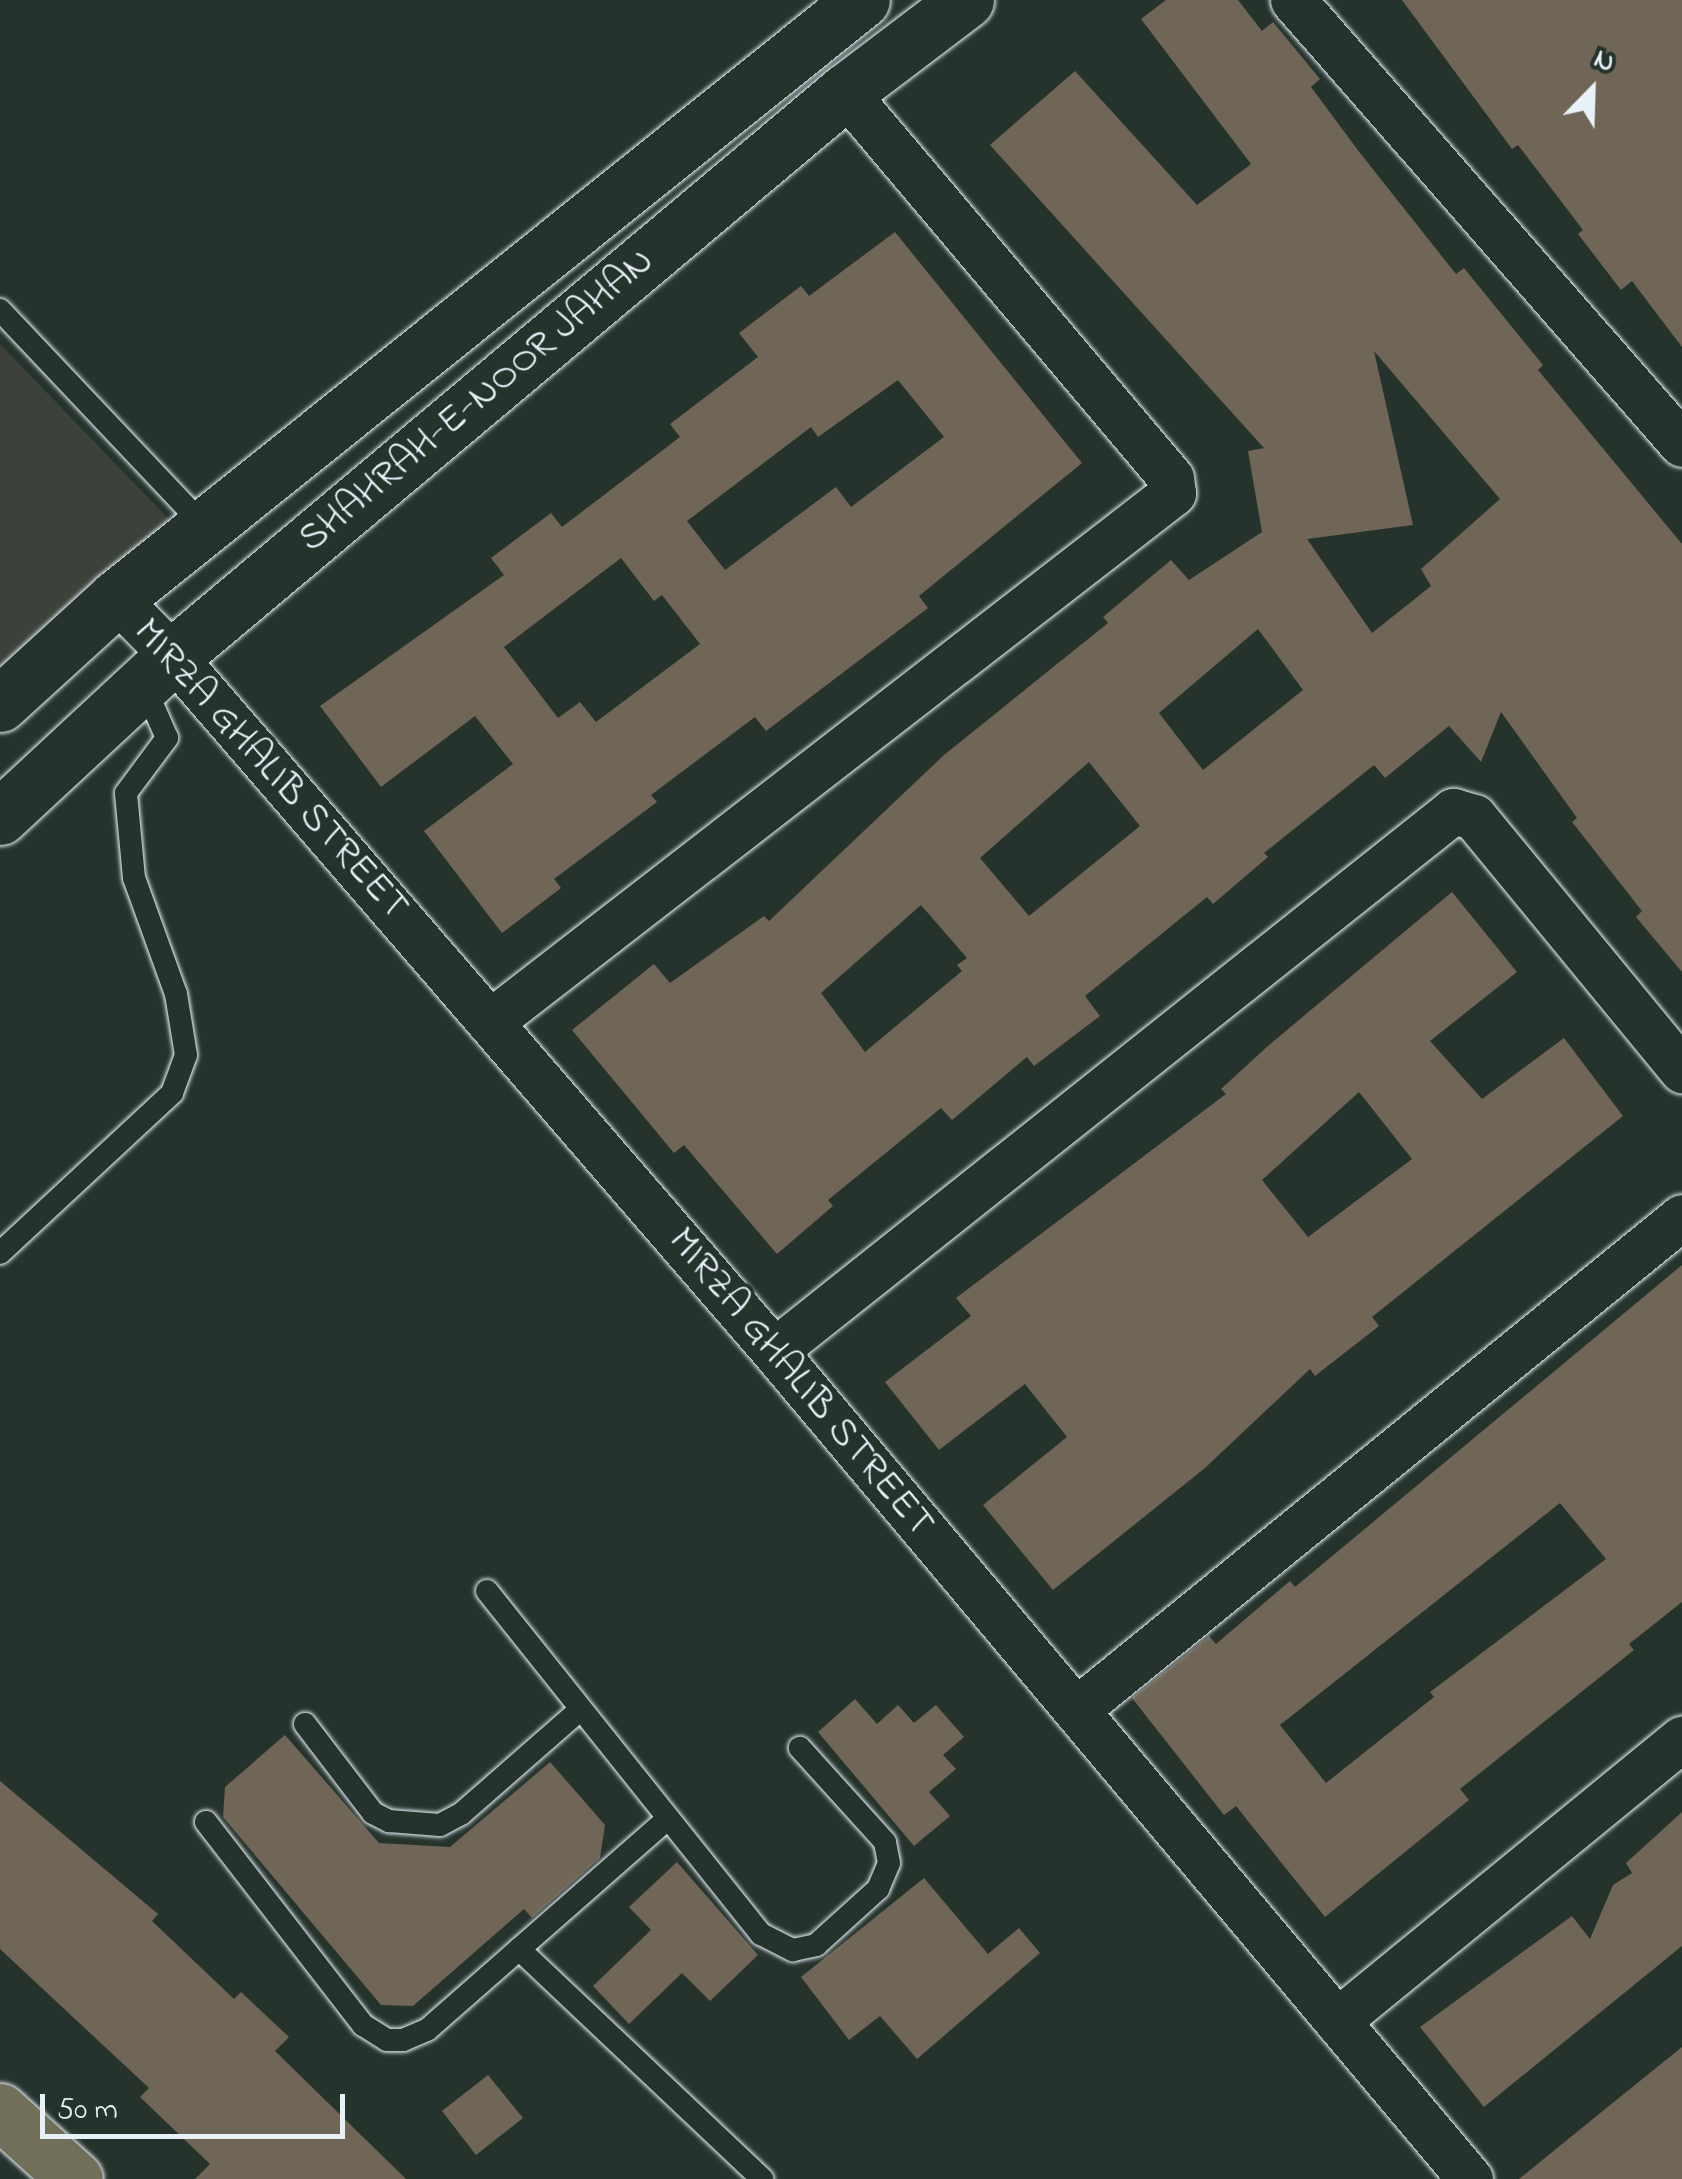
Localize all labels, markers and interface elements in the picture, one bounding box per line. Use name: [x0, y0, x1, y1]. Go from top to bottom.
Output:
text: N: [1587, 39, 1621, 84]
north arrow: [1542, 40, 1642, 140]
street label: SHAHRAH-E-NOOR JAHAN: [289, 238, 665, 564]
street label: MIRZA GHALIB STREET: [122, 609, 418, 931]
street label: MIRZA GHALIB STREET: [656, 1218, 944, 1548]
scale bar: [45, 2074, 350, 2136]
text: 50 m: [57, 2089, 118, 2133]

